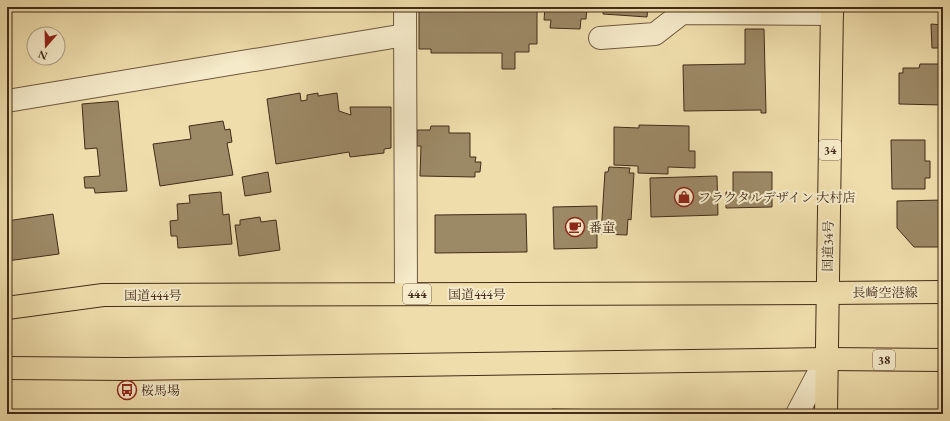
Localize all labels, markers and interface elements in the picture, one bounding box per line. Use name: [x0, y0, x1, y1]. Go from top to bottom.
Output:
north arrow: [26, 26, 66, 66]
text: N: [36, 47, 49, 63]
road number: 34: [819, 140, 841, 160]
shop icon: フラクタルデザイン 大村店: [673, 186, 695, 208]
place label: フラクタルデザイン 大村店: [698, 189, 855, 206]
cafe icon: 番童: [564, 216, 586, 238]
place label: 番童: [589, 219, 615, 236]
street label: 国道34号: [819, 220, 837, 272]
road number: 444: [403, 284, 431, 304]
street label: 長崎空港線: [852, 284, 918, 301]
street label: 国道444号: [448, 286, 506, 303]
street label: 国道444号: [124, 287, 182, 304]
road number: 38: [873, 350, 895, 370]
bus stop icon: 桜馬場: [116, 379, 138, 401]
place label: 桜馬場: [141, 382, 180, 399]

